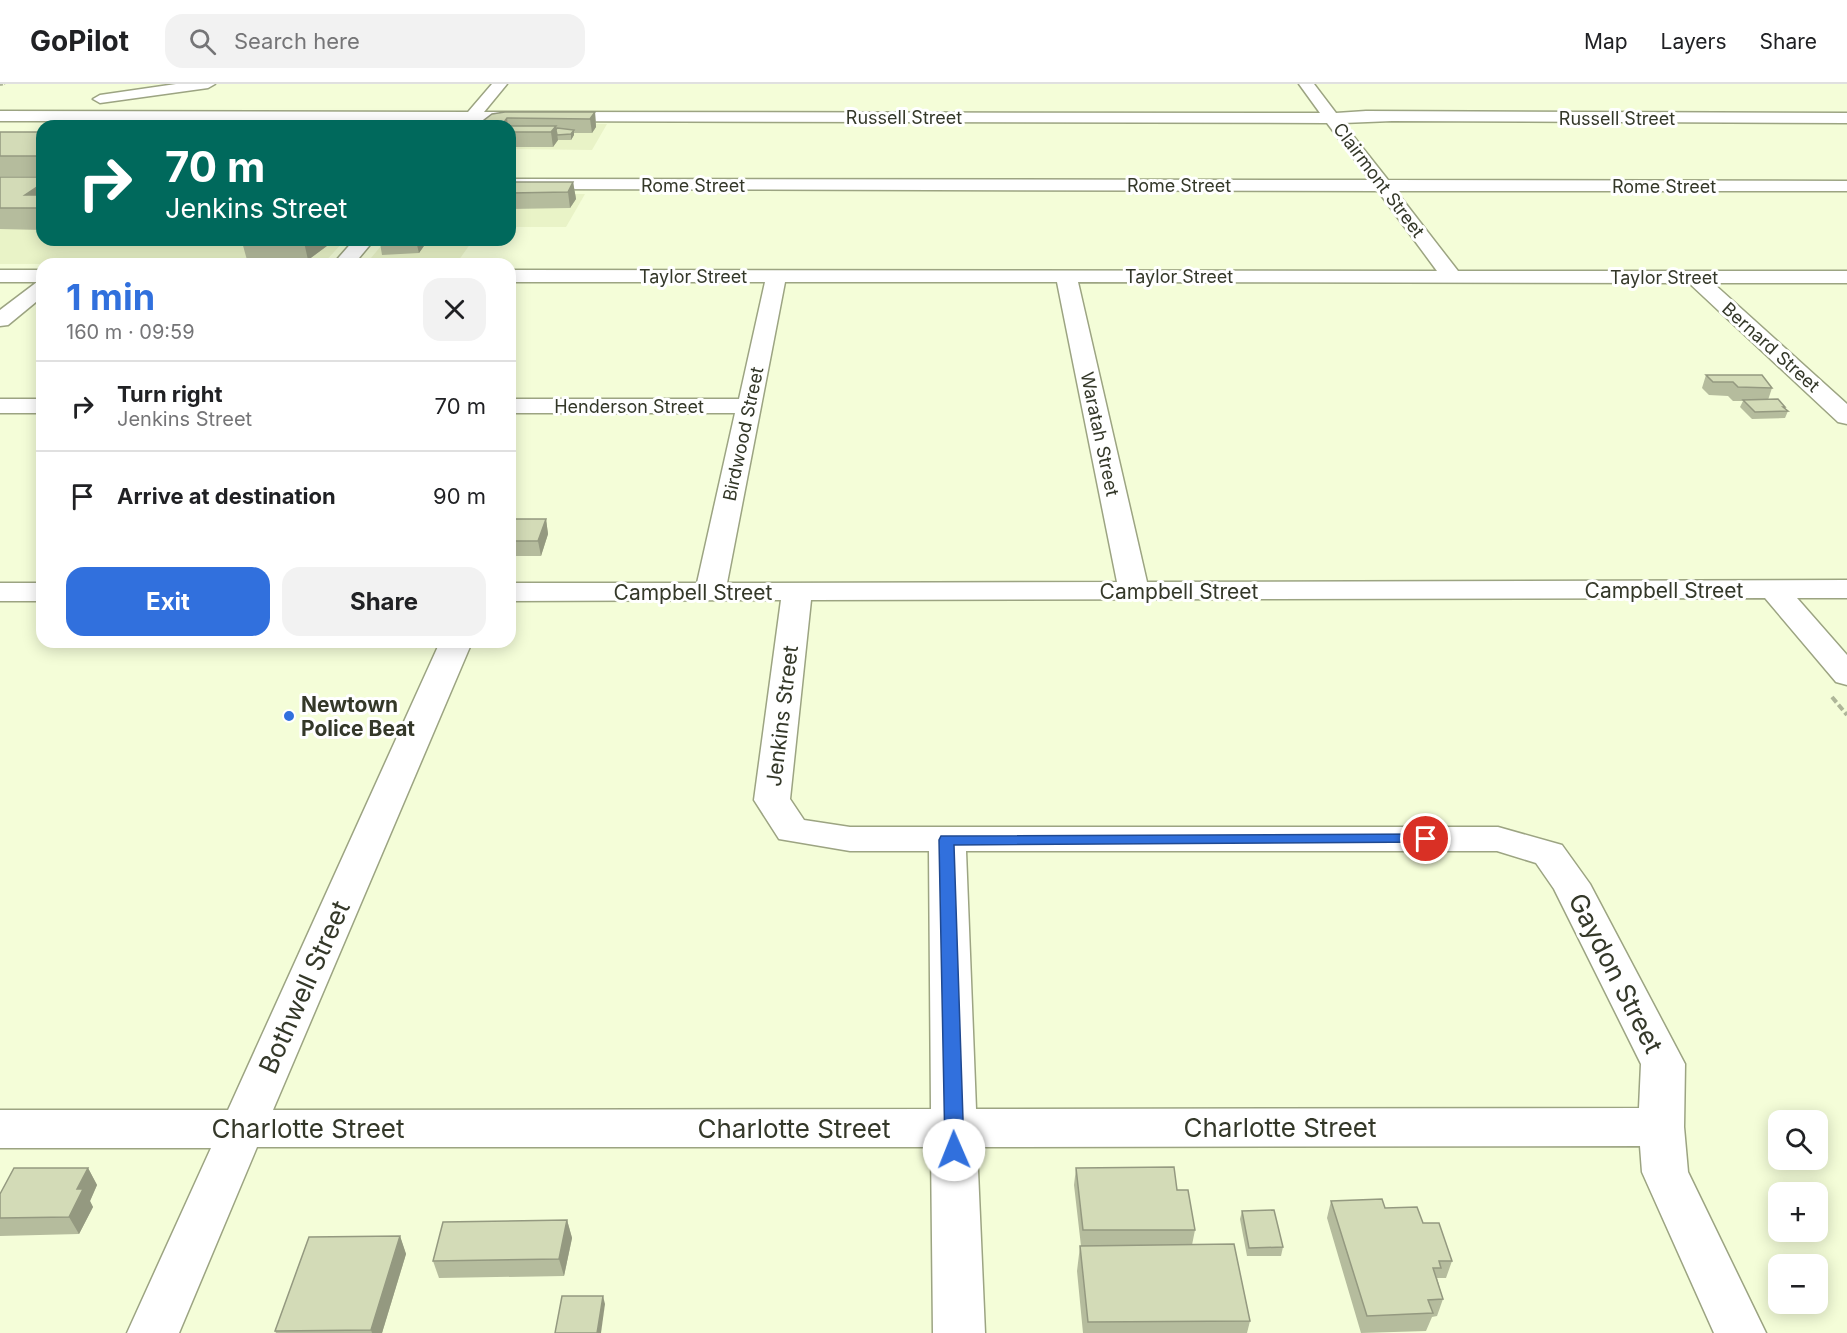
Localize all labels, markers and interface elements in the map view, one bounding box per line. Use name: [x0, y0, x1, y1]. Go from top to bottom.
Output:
search box: [165, 14, 585, 68]
text: GoPilot: [30, 24, 129, 58]
icon: search: [186, 25, 219, 58]
text: Search here: [234, 28, 360, 54]
text: Map: [1584, 29, 1628, 54]
text: Layers: [1661, 29, 1727, 54]
text: Share: [1760, 29, 1817, 54]
street label: Russell Street: [846, 107, 962, 128]
street label: Russell Street: [1559, 108, 1675, 129]
street label: Clairmont Street: [1329, 119, 1429, 241]
text: 70 m: [165, 141, 265, 192]
icon: right: [66, 144, 144, 222]
street label: Rome Street: [641, 175, 745, 196]
street label: Rome Street: [1127, 175, 1231, 196]
street label: Rome Street: [1612, 176, 1716, 197]
text: Jenkins Street: [165, 192, 347, 225]
street label: Taylor Street: [639, 266, 747, 287]
street label: Taylor Street: [1125, 266, 1233, 287]
street label: Taylor Street: [1610, 267, 1718, 288]
text: 1 min: [66, 275, 155, 319]
button: close: [423, 278, 486, 341]
street label: Bernard Street: [1718, 298, 1824, 396]
text: 160 m · 09:59: [66, 320, 195, 344]
street label: Birdwood Street: [719, 365, 767, 503]
street label: Waratah Street: [1077, 370, 1123, 498]
text: Turn right: [117, 381, 223, 407]
icon: right: [66, 390, 99, 423]
text: 70 m: [435, 393, 486, 419]
street label: Henderson Street: [554, 396, 704, 417]
text: Jenkins Street: [117, 407, 252, 431]
icon: arrive: [66, 480, 99, 513]
text: Arrive at destination: [117, 483, 336, 509]
text: 90 m: [433, 483, 486, 509]
button: Exit: [66, 567, 270, 636]
button: Share: [282, 567, 486, 636]
street label: Campbell Street: [1585, 578, 1744, 603]
street label: Campbell Street: [1100, 579, 1259, 604]
street label: Campbell Street: [614, 580, 773, 605]
street label: Jenkins Street: [761, 644, 803, 788]
place label: Newtown Police Beat: [301, 692, 415, 741]
marker: Newtown Police Beat: [282, 709, 296, 723]
pin: [1400, 813, 1451, 864]
icon: arrive: [1409, 822, 1442, 855]
street label: Gaydon Street: [1562, 888, 1670, 1058]
street label: Bothwell Street: [252, 896, 356, 1078]
map controls: [1768, 1110, 1828, 1314]
button: search: [1768, 1110, 1828, 1170]
street label: Charlotte Street: [1183, 1112, 1377, 1143]
street label: Charlotte Street: [211, 1113, 405, 1144]
street label: Charlotte Street: [697, 1113, 891, 1144]
position arrow: [922, 1118, 986, 1182]
button: +: [1768, 1182, 1828, 1242]
button: −: [1768, 1254, 1828, 1314]

